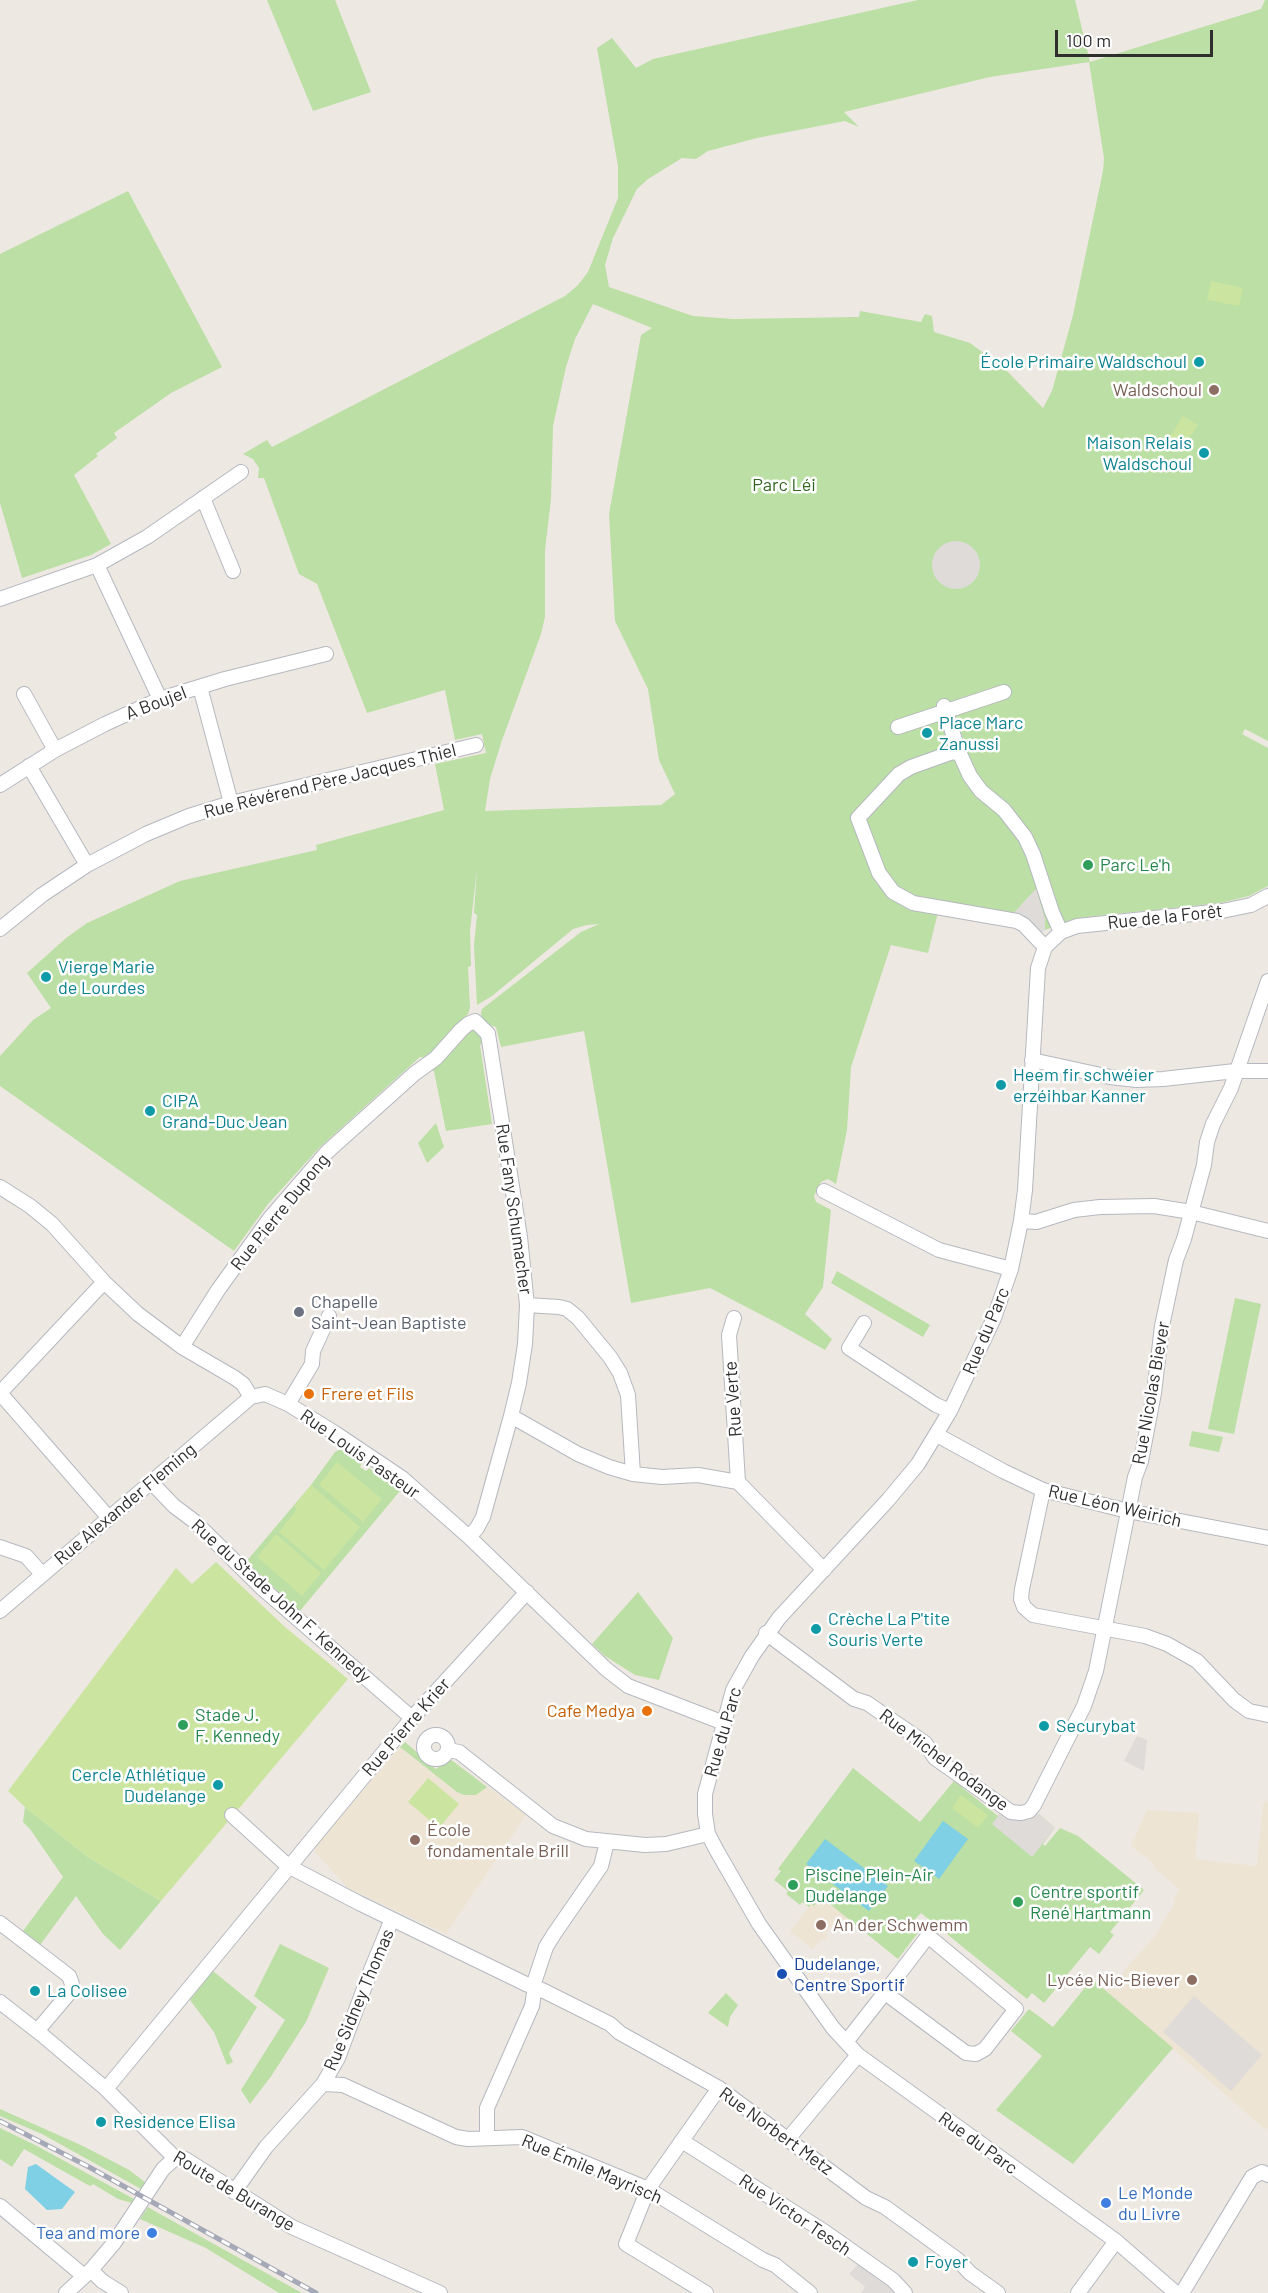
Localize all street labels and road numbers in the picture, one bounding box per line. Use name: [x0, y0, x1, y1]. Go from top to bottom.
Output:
street label: A Boujel: [123, 682, 189, 724]
street label: Rue Révérend Père Jacques Thiel: [202, 739, 458, 823]
street label: Rue de la Forêt: [1106, 900, 1224, 934]
street label: Rue Fany Schumacher: [491, 1122, 537, 1296]
street label: Rue Pierre Dupong: [226, 1149, 334, 1275]
street label: Rue du Parc: [958, 1284, 1014, 1378]
street label: Rue Nicolas Biever: [1128, 1320, 1174, 1466]
street label: Rue Verte: [720, 1360, 746, 1438]
street label: Rue Louis Pasteur: [296, 1405, 424, 1503]
street label: Rue Alexander Fleming: [50, 1439, 200, 1569]
street label: Rue Léon Weirich: [1046, 1480, 1184, 1532]
street label: Rue du Stade John F. Kennedy: [187, 1515, 375, 1687]
street label: Rue Pierre Krier: [357, 1673, 455, 1781]
street label: Rue du Parc: [700, 1685, 746, 1779]
street label: Rue Michel Rodange: [875, 1704, 1013, 1816]
street label: Rue Sidney Thomas: [319, 1926, 399, 2074]
street label: Rue Norbert Metz: [715, 2082, 837, 2180]
street label: Rue du Parc: [934, 2107, 1022, 2179]
street label: Rue Émile Mayrisch: [518, 2130, 666, 2208]
street label: Route de Burange: [169, 2146, 299, 2236]
street label: Rue Victor Tesch: [735, 2169, 855, 2261]

